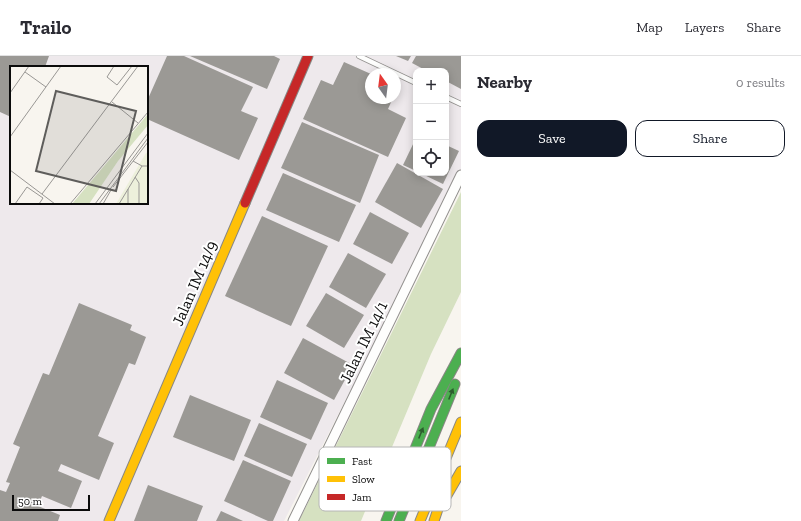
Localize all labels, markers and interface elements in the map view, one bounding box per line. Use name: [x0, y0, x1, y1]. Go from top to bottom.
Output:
text: Trailo: [20, 16, 71, 39]
text: Map: [636, 19, 663, 36]
text: Layers: [685, 19, 724, 36]
text: Share: [746, 19, 781, 36]
inset map: [10, 66, 148, 204]
north arrow: [365, 68, 401, 104]
map controls: [413, 68, 449, 176]
button: +: [413, 68, 449, 104]
text: Nearby: [477, 72, 532, 92]
text: 0 results: [736, 75, 785, 90]
button: −: [413, 104, 449, 140]
button: Save: [477, 120, 627, 157]
button: Share: [635, 120, 785, 157]
button: locate: [413, 140, 449, 176]
street label: Jalan IM 14/9: [168, 238, 221, 329]
street label: Jalan IM 14/1: [335, 298, 391, 386]
one-way arrow: [448, 388, 454, 400]
one-way arrow: [418, 427, 424, 438]
legend: [319, 447, 451, 511]
text: Fast: [352, 455, 373, 468]
text: Slow: [352, 473, 375, 486]
text: Jam: [352, 491, 372, 504]
scale bar: [12, 493, 90, 512]
text: 50 m: [18, 495, 42, 508]

